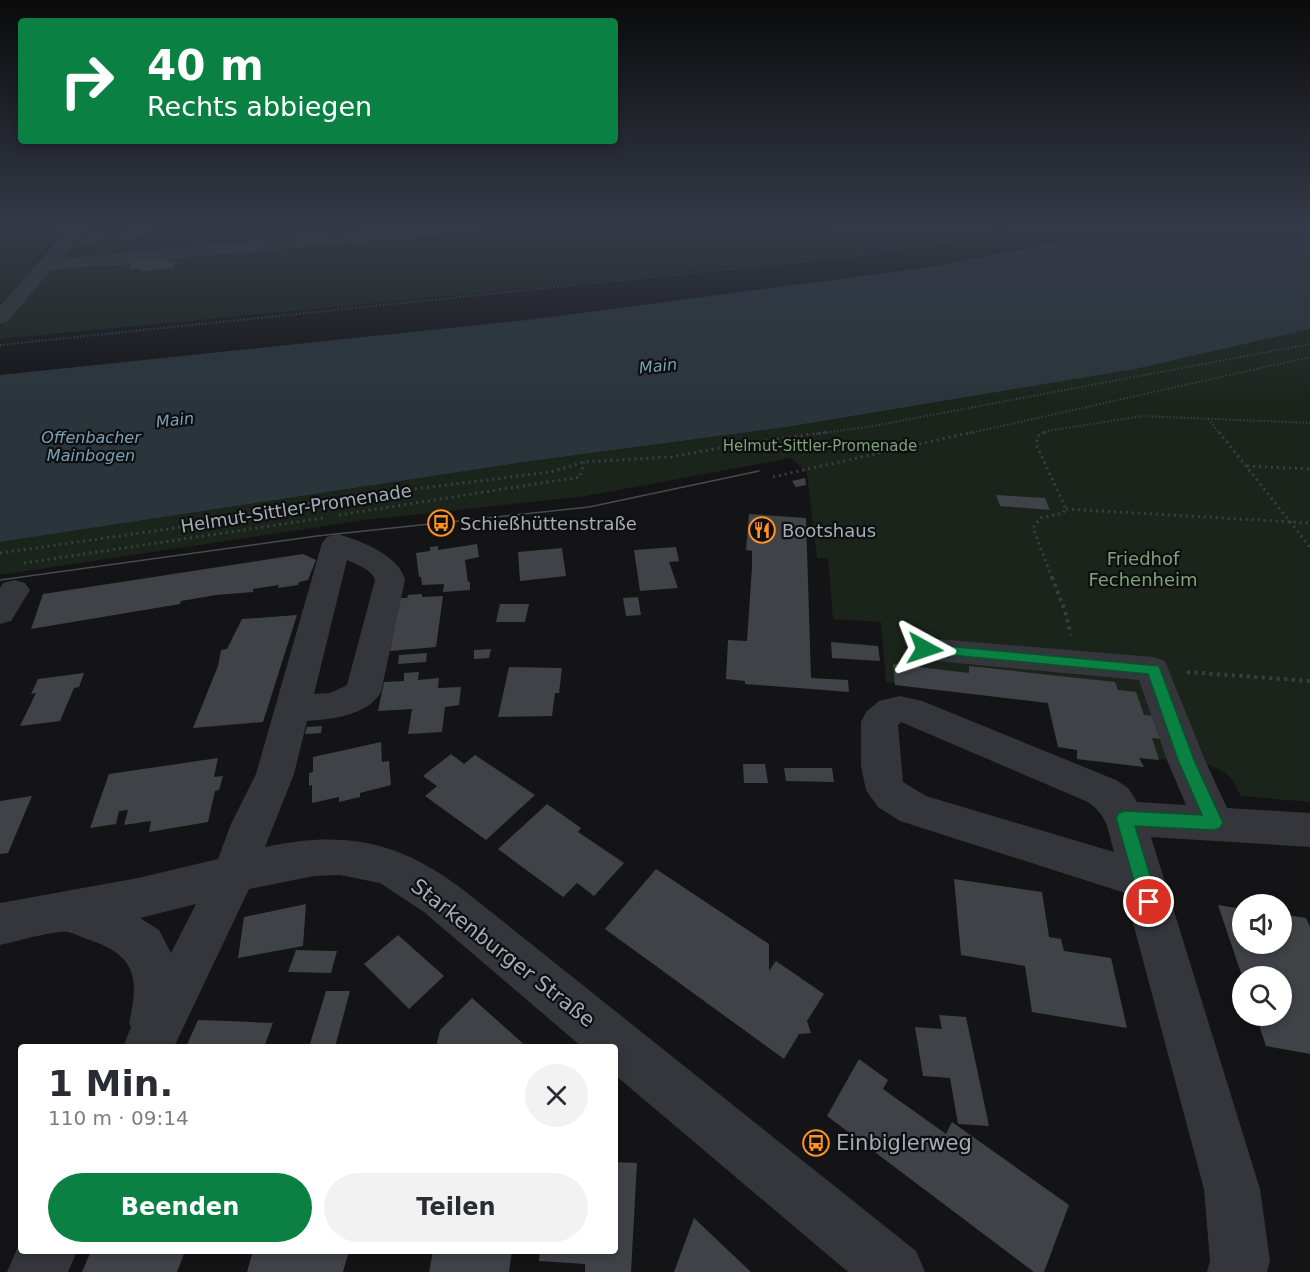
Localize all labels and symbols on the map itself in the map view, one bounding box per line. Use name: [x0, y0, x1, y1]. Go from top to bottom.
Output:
water label: Main: [638, 355, 678, 377]
water label: Main: [155, 409, 195, 431]
water label: Offenbacher Mainbogen: [41, 428, 142, 465]
park label: Helmut-Sittler-Promenade: [723, 437, 917, 455]
street label: Helmut-Sittler-Promenade: [179, 479, 413, 537]
bus stop icon: Schießhüttenstraße: [426, 508, 456, 538]
place label: Schießhüttenstraße: [460, 513, 637, 534]
restaurant icon: Bootshaus: [747, 515, 777, 545]
place label: Bootshaus: [782, 520, 876, 541]
park label: Friedhof Fechenheim: [1088, 548, 1198, 590]
position arrow: [893, 617, 957, 681]
street label: Starkenburger Straße: [406, 874, 600, 1032]
pin: [1123, 876, 1174, 927]
bus stop icon: Einbiglerweg: [801, 1128, 831, 1158]
place label: Einbiglerweg: [836, 1131, 972, 1155]

